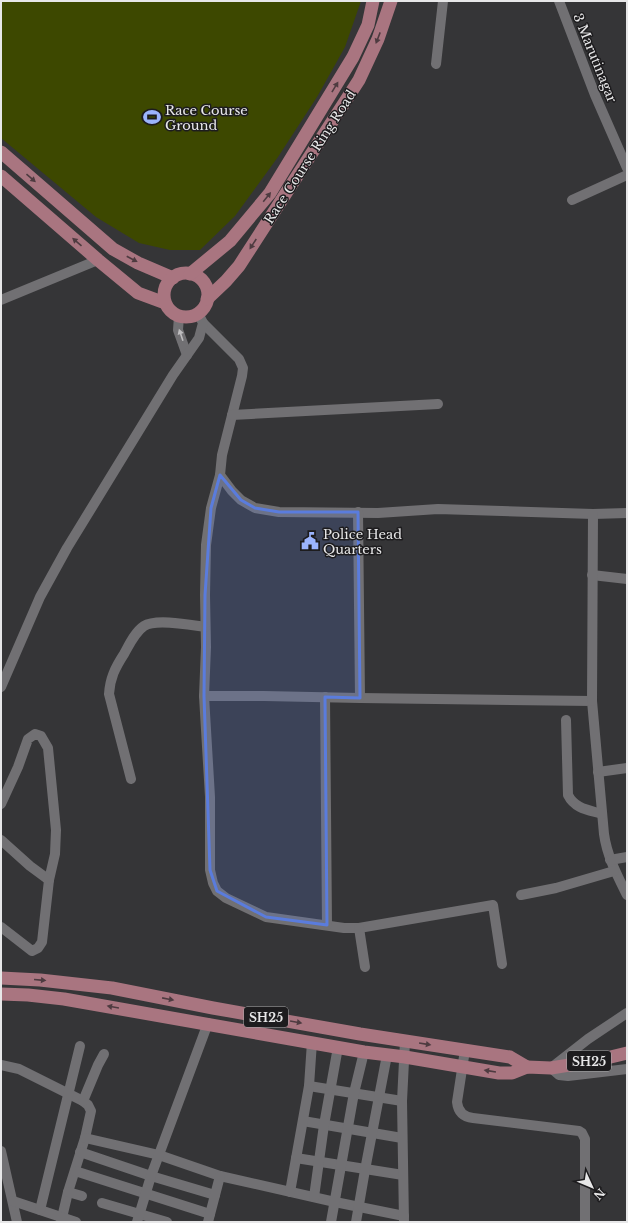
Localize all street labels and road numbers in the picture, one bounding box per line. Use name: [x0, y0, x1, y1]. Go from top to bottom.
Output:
street label: 3 Marutinagar: [569, 11, 621, 106]
street label: Race Course Ring Road: [260, 87, 360, 227]
road number: SH25: [244, 1007, 288, 1027]
road number: SH25: [567, 1051, 611, 1071]

